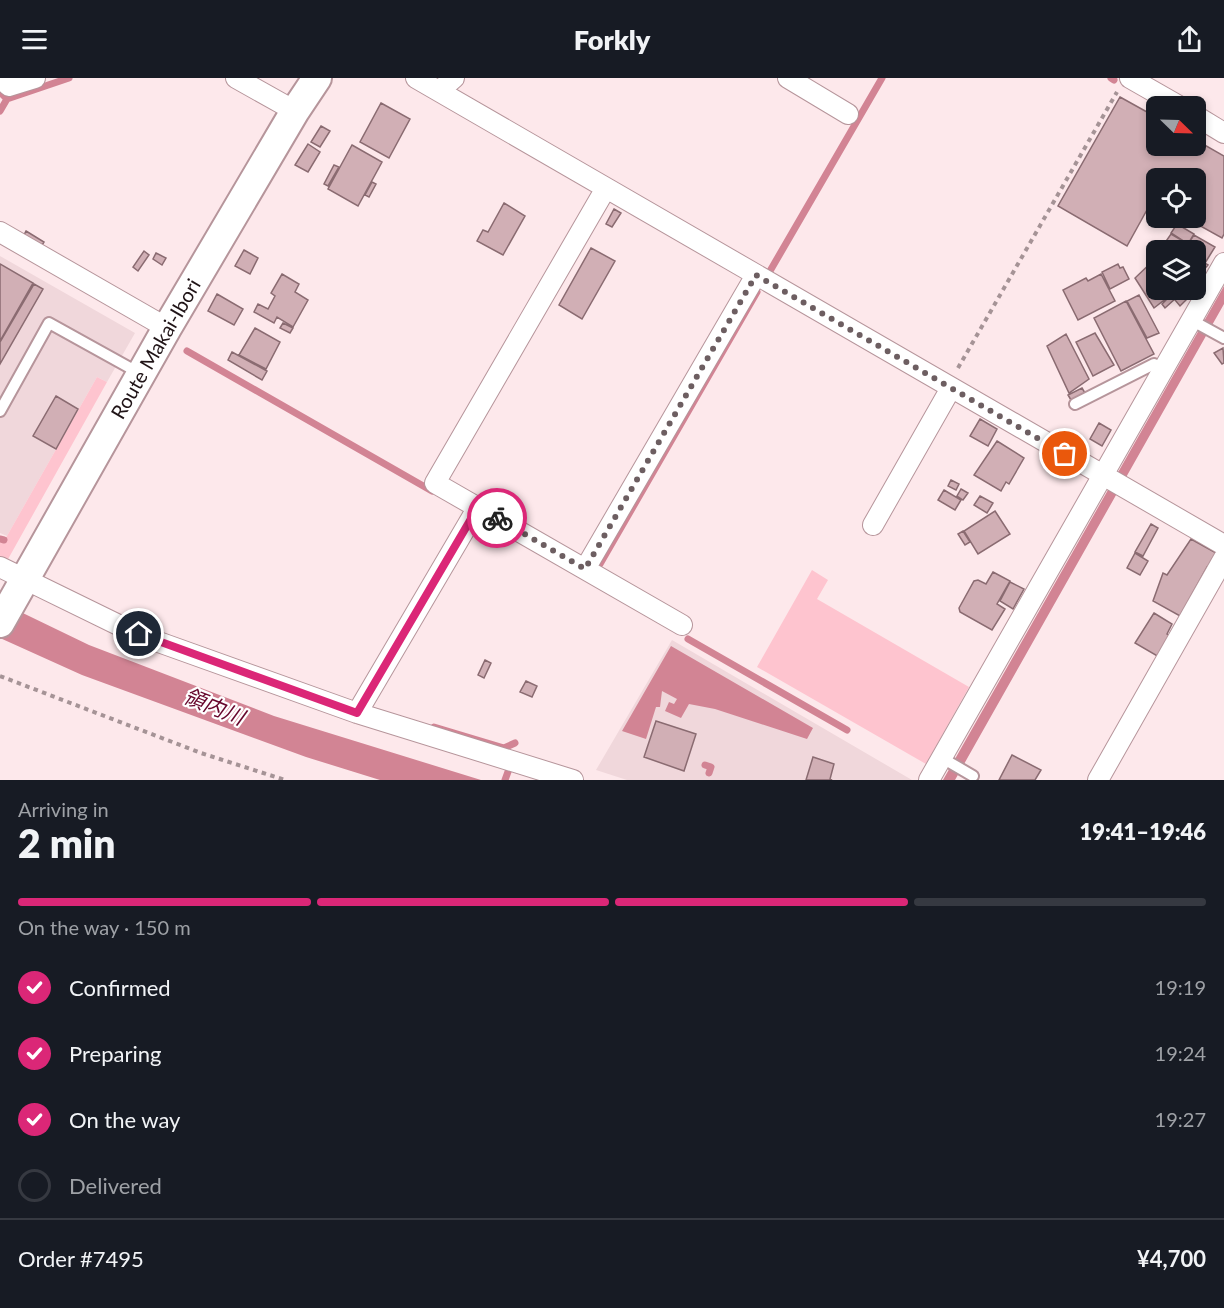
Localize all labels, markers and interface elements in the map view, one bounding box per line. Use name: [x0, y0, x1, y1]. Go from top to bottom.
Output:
icon: menu: [18, 23, 51, 56]
text: Forkly: [574, 23, 650, 56]
icon: share: [1173, 23, 1206, 56]
north arrow: [1146, 96, 1206, 156]
map controls: [1146, 96, 1206, 300]
button: locate: [1146, 168, 1206, 228]
button: layers: [1146, 240, 1206, 300]
street label: Route Makai-Ibori: [105, 274, 205, 423]
pin: [1039, 428, 1090, 479]
icon: bag: [1048, 437, 1081, 470]
courier: [467, 488, 527, 548]
icon: bike: [481, 502, 514, 535]
pin: [113, 608, 164, 659]
icon: home: [122, 617, 155, 650]
water label: 領内川: [181, 682, 250, 730]
text: Arriving in: [18, 797, 109, 821]
text: 19:41–19:46: [1080, 818, 1206, 845]
text: 2 min: [18, 820, 115, 866]
text: On the way · 150 m: [18, 915, 191, 939]
icon: check: [18, 971, 51, 1004]
text: Confirmed: [69, 974, 171, 1001]
text: 19:19: [1155, 975, 1206, 999]
icon: check: [18, 1037, 51, 1070]
text: Preparing: [69, 1040, 161, 1067]
text: 19:24: [1155, 1041, 1206, 1065]
icon: check: [18, 1103, 51, 1136]
text: On the way: [69, 1106, 180, 1133]
text: 19:27: [1155, 1107, 1206, 1131]
text: Delivered: [69, 1172, 162, 1199]
text: Order #7495: [18, 1245, 144, 1272]
text: ¥4,700: [1137, 1245, 1206, 1272]

